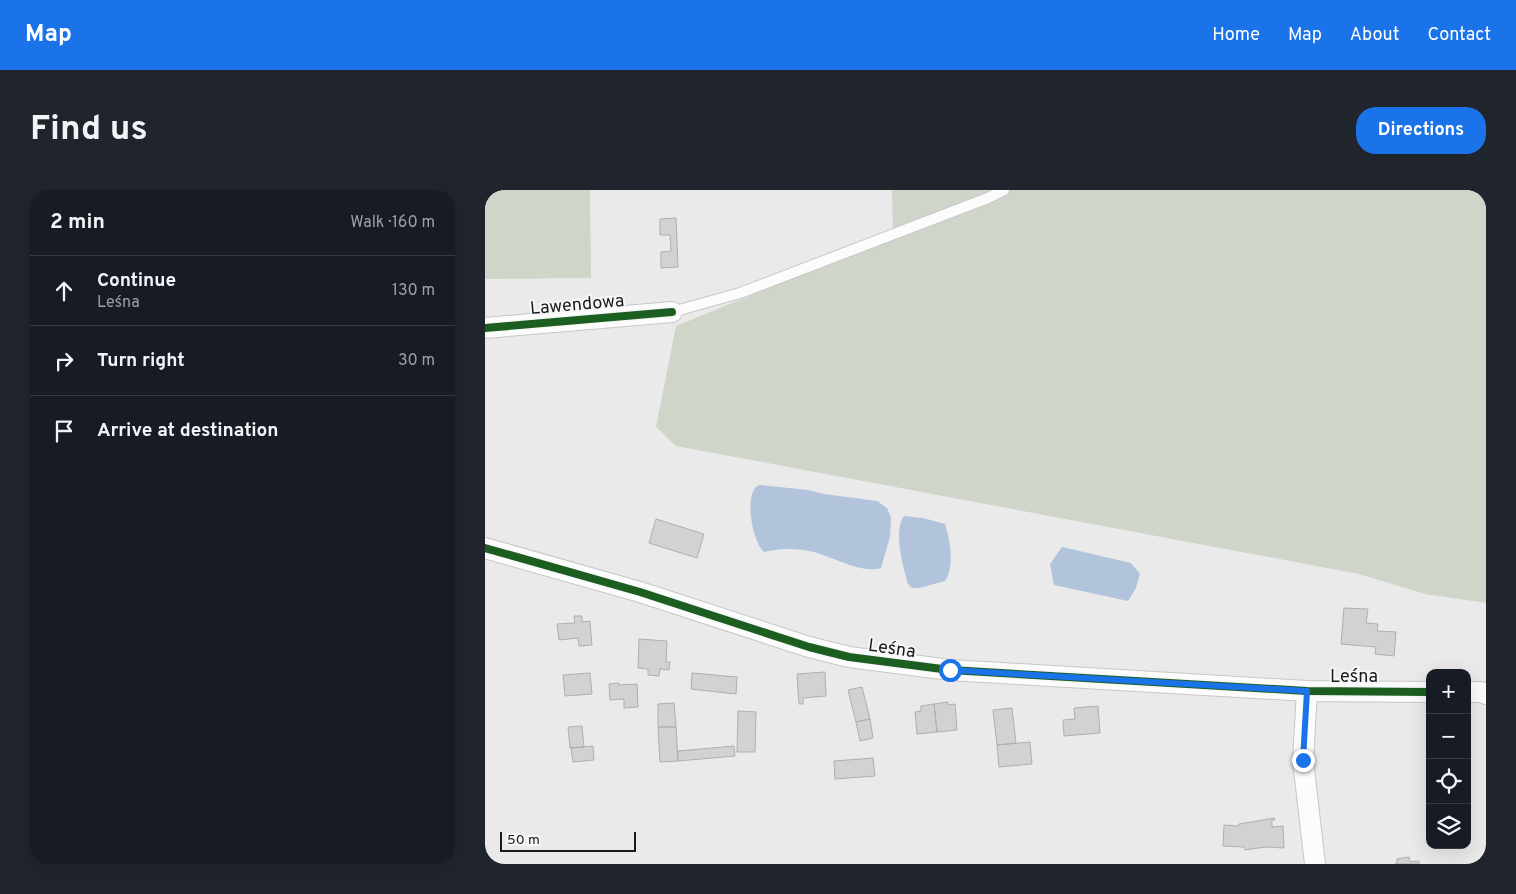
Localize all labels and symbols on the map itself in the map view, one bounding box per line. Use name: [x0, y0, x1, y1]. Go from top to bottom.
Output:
street label: Lawendowa: [529, 290, 625, 321]
street label: Leśna: [866, 635, 917, 664]
route start: [939, 659, 962, 682]
street label: Leśna: [1330, 666, 1378, 689]
route end: [1292, 749, 1315, 772]
scale bar: [500, 829, 636, 852]

